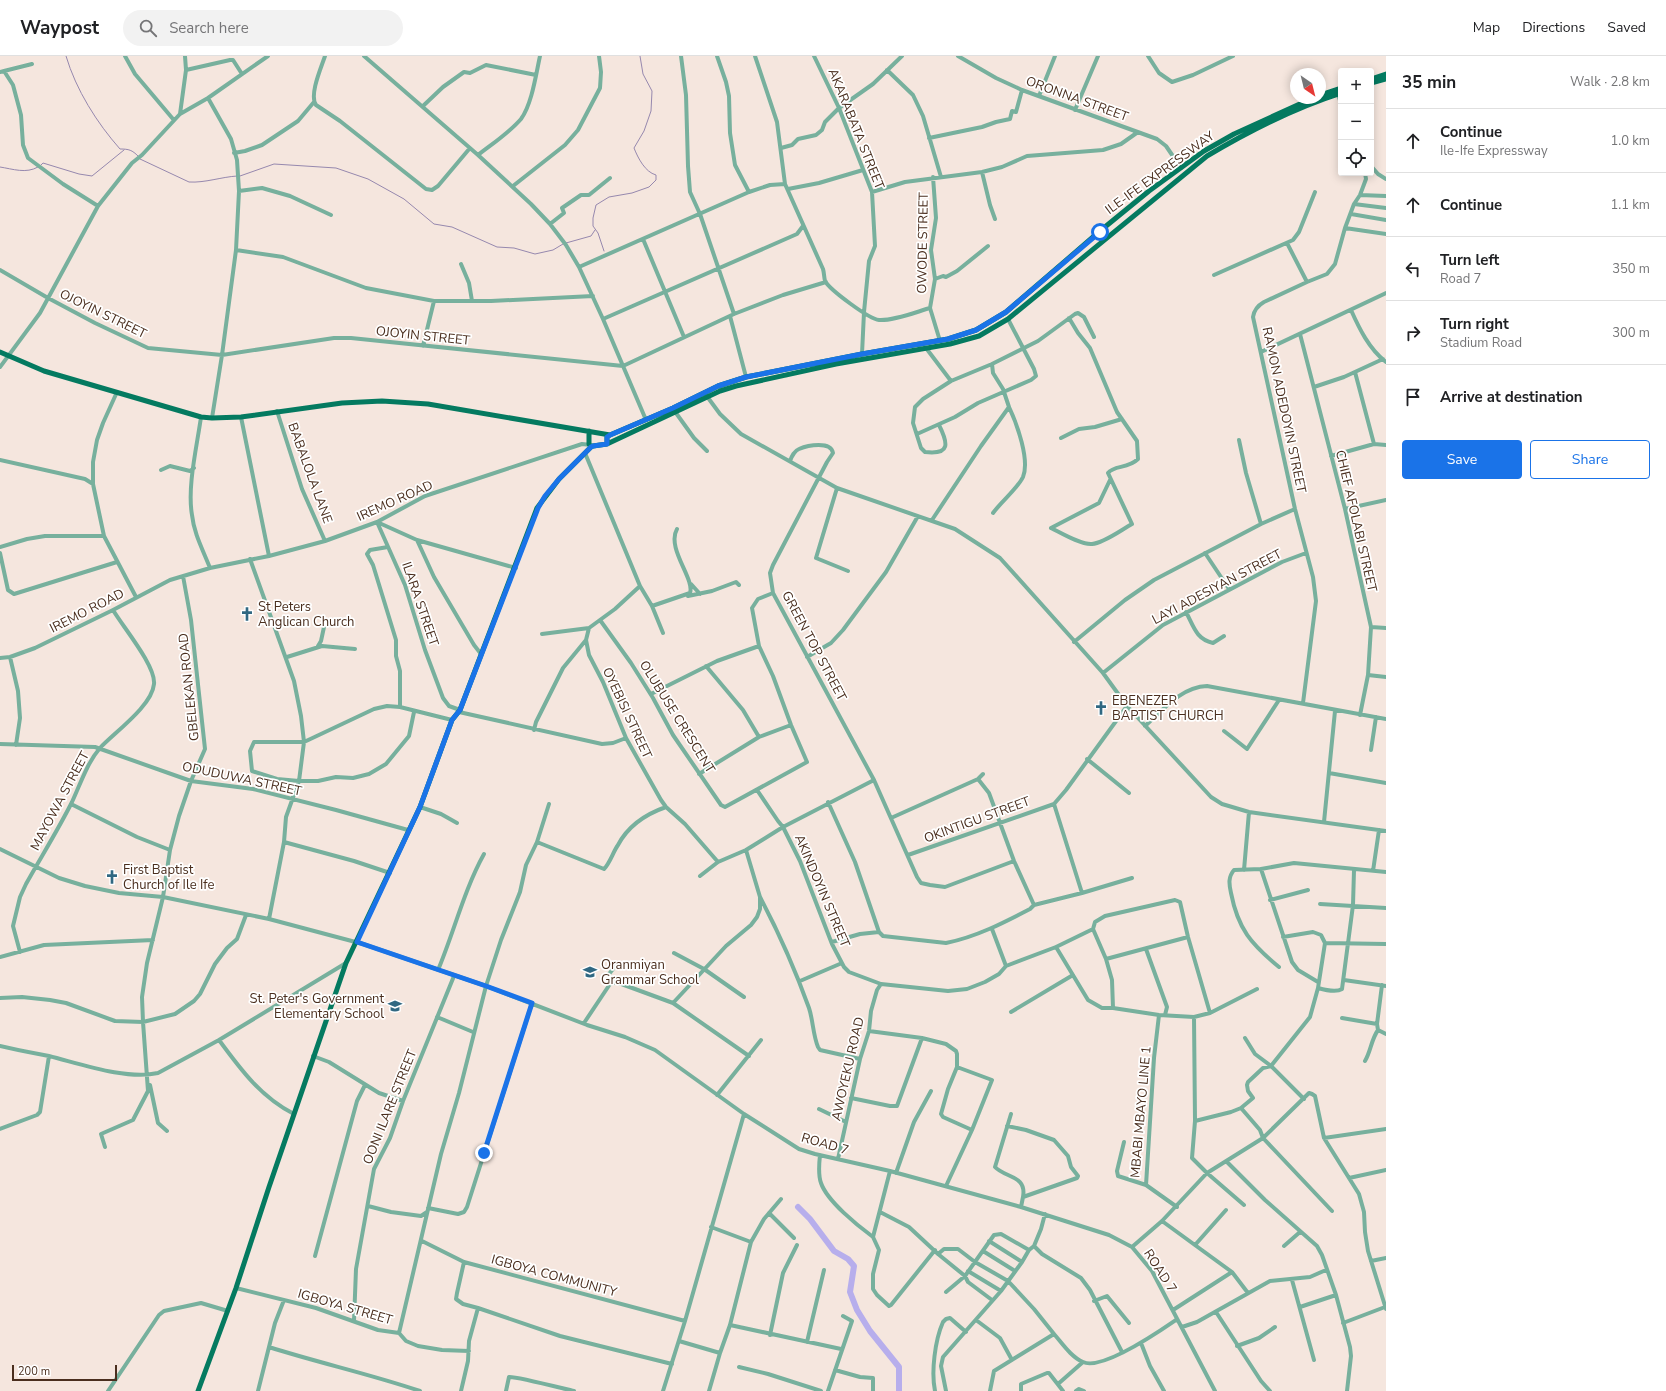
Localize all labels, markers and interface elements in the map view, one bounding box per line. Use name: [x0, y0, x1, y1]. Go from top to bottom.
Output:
search box: [123, 10, 403, 46]
text: Waypost: [20, 15, 99, 41]
icon: search: [137, 17, 159, 39]
text: Search here: [169, 18, 249, 38]
text: Map: [1473, 18, 1500, 37]
text: Directions: [1522, 18, 1585, 37]
text: Saved: [1607, 18, 1646, 37]
street label: AKARABATA STREET: [824, 66, 889, 192]
north arrow: [1290, 68, 1326, 104]
map controls: [1338, 68, 1374, 176]
button: +: [1338, 68, 1374, 104]
text: 35 min: [1402, 71, 1456, 94]
street label: ORONNA STREET: [1023, 72, 1131, 126]
text: Walk · 2.8 km: [1570, 73, 1650, 91]
button: −: [1338, 104, 1374, 140]
text: Continue: [1440, 122, 1502, 142]
street label: ILE-IFE EXPRESSWAY: [1102, 127, 1218, 219]
icon: ahead: [1402, 130, 1424, 152]
text: 1.0 km: [1610, 132, 1650, 150]
button: locate: [1338, 140, 1374, 176]
text: Ile-Ife Expressway: [1440, 142, 1548, 160]
street label: OWODE STREET: [913, 192, 933, 294]
icon: ahead: [1402, 194, 1424, 216]
text: Continue: [1440, 195, 1502, 215]
text: 1.1 km: [1610, 196, 1650, 214]
route start: [1091, 223, 1109, 241]
text: Turn left: [1440, 250, 1499, 270]
icon: left: [1402, 258, 1424, 280]
text: 350 m: [1612, 260, 1650, 278]
text: Road 7: [1440, 270, 1481, 288]
street label: OJOYIN STREET: [57, 285, 150, 343]
text: Turn right: [1440, 314, 1509, 334]
street label: OJOYIN STREET: [375, 322, 471, 350]
icon: right: [1402, 322, 1424, 344]
text: 300 m: [1612, 324, 1650, 342]
street label: RAMON ADEDOYIN STREET: [1258, 325, 1310, 495]
text: Stadium Road: [1440, 334, 1522, 352]
icon: arrive: [1402, 386, 1424, 408]
text: Arrive at destination: [1440, 387, 1583, 407]
street label: BABALOLA LANE: [283, 420, 337, 526]
button: Save: [1402, 440, 1522, 479]
button: Share: [1530, 440, 1650, 479]
street label: CHIEF AFOLABI STREET: [1331, 448, 1381, 594]
street label: IREMO ROAD: [354, 476, 436, 526]
street label: LAYI ADESIYAN STREET: [1149, 545, 1285, 629]
street label: ILARA STREET: [397, 559, 443, 649]
street label: IREMO ROAD: [47, 584, 127, 638]
street label: GREEN TOP STREET: [777, 588, 851, 704]
place label: St Peters Anglican Church: [258, 598, 354, 631]
church icon: St Peters Anglican Church: [239, 606, 255, 622]
street label: GBELEKAN ROAD: [174, 632, 204, 742]
street label: OLUBUSE CRESCENT: [635, 657, 719, 777]
street label: OYEBISI STREET: [598, 664, 656, 762]
place label: EBENEZER BAPTIST CHURCH: [1112, 692, 1224, 725]
church icon: EBENEZER BAPTIST CHURCH: [1093, 700, 1109, 716]
street label: MAYOWA STREET: [26, 748, 94, 854]
street label: ODUDUWA STREET: [181, 758, 304, 800]
street label: OKINTIGU STREET: [921, 792, 1033, 848]
street label: AKINDOYIN STREET: [790, 832, 854, 950]
place label: First Baptist Church of Ile Ife: [123, 861, 214, 894]
church icon: First Baptist Church of Ile Ife: [104, 869, 120, 885]
place label: Oranmiyan Grammar School: [601, 956, 699, 989]
school or university icon: Oranmiyan Grammar School: [582, 964, 598, 980]
place label: St. Peter's Government Elementary School: [250, 990, 384, 1023]
school or university icon: St. Peter's Government Elementary School: [387, 998, 403, 1014]
street label: AWOYEKU ROAD: [827, 1015, 869, 1123]
street label: MBABI MBAYO LINE 1: [1126, 1045, 1156, 1179]
street label: OONI ILARE STREET: [359, 1047, 421, 1167]
street label: ROAD 7: [799, 1129, 851, 1159]
route end: [475, 1144, 493, 1162]
street label: ROAD 7: [1139, 1246, 1181, 1296]
street label: IGBOYA COMMUNITY: [489, 1251, 619, 1302]
street label: IGBOYA STREET: [296, 1285, 395, 1329]
scale bar: [12, 1363, 117, 1382]
text: 200 m: [18, 1364, 50, 1379]

